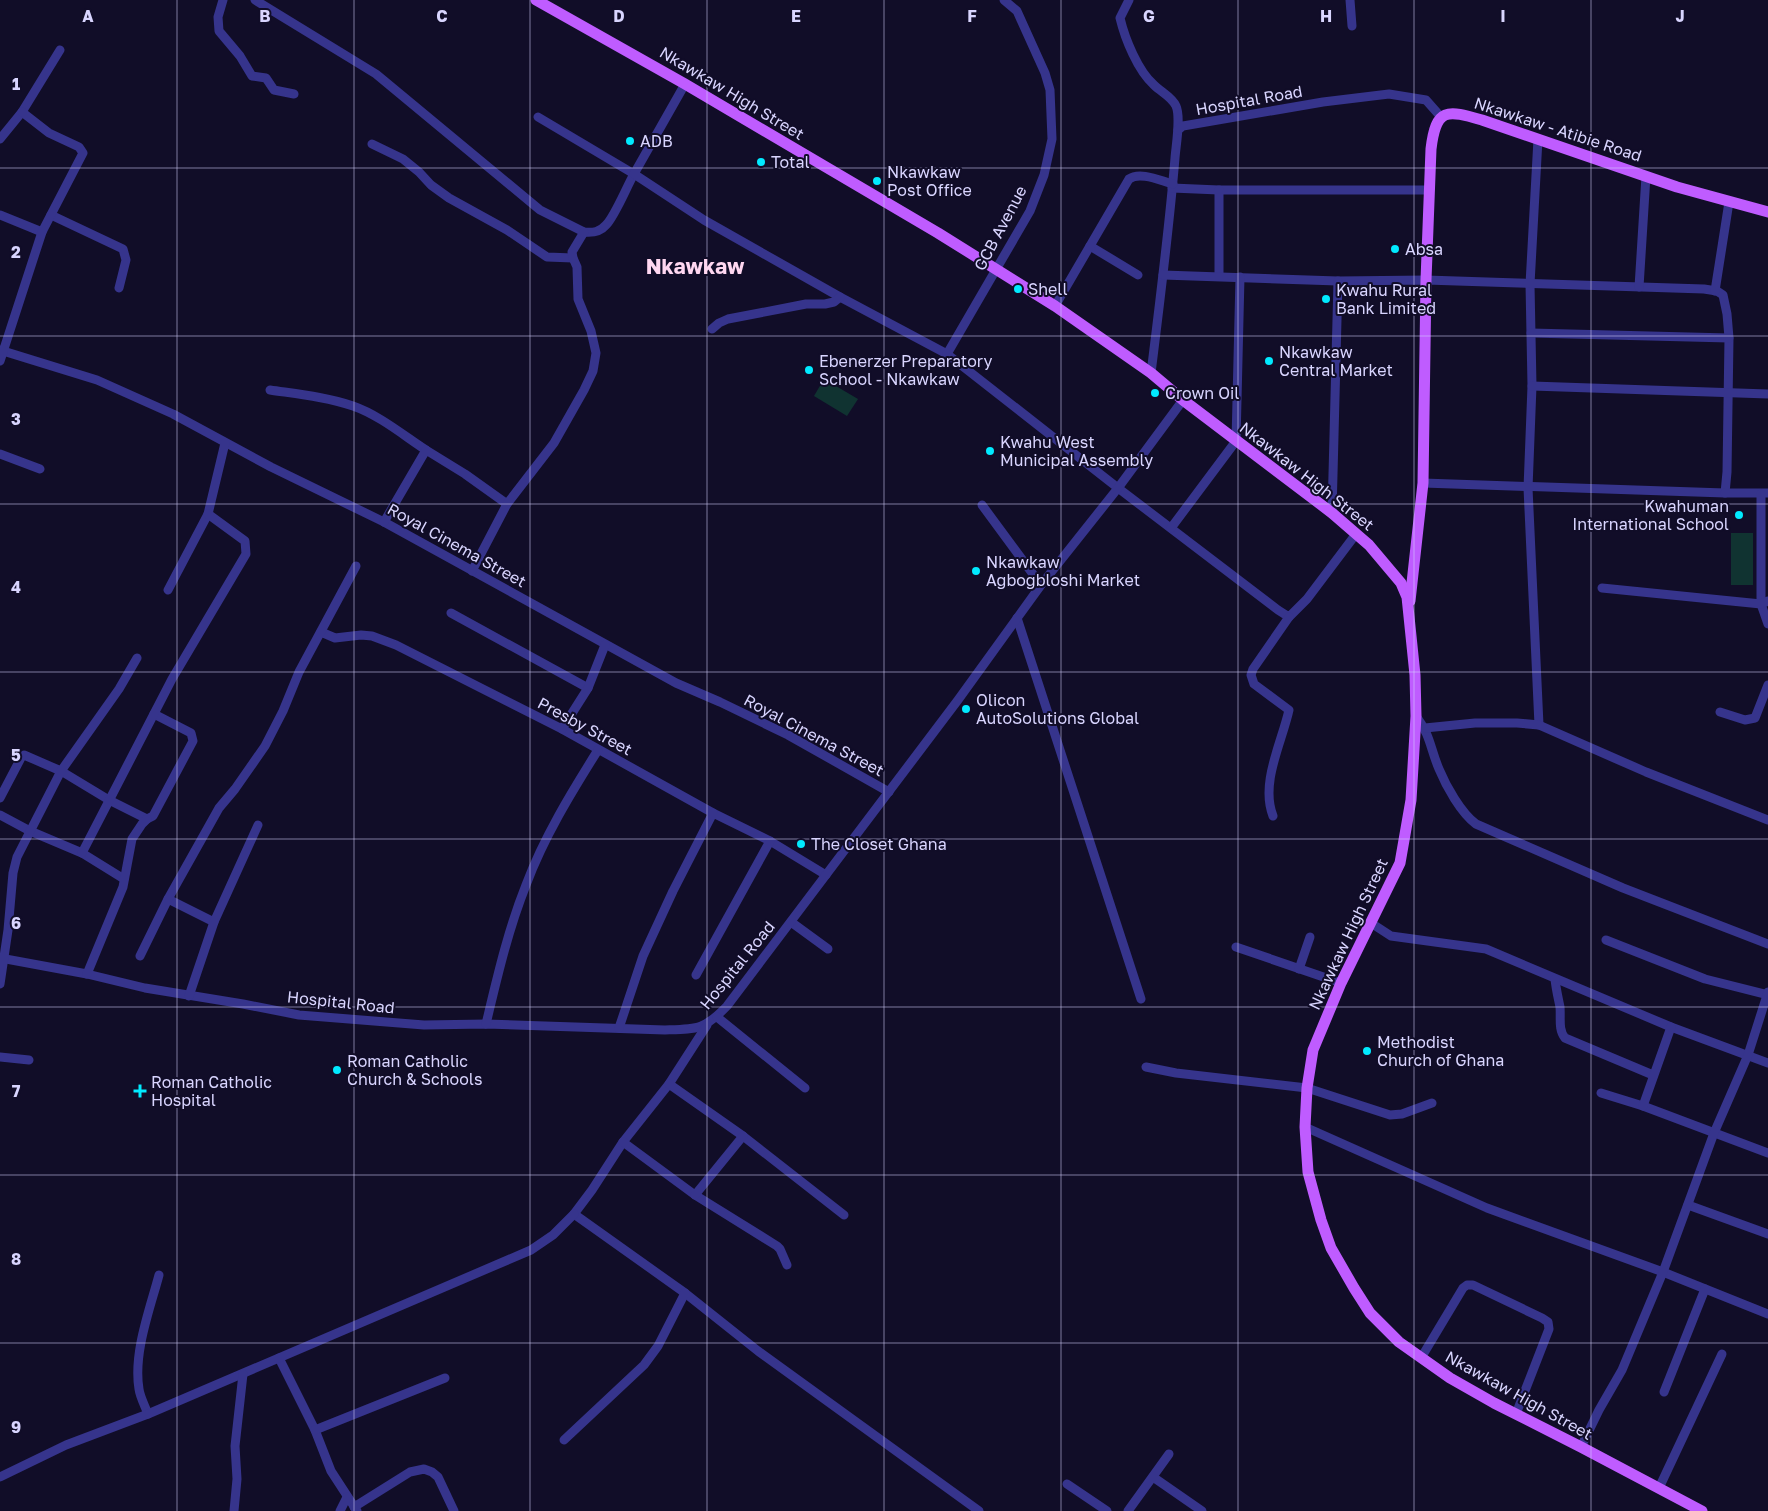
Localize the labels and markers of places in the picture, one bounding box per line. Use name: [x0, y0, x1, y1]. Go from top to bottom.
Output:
place label: ADB: [640, 131, 673, 151]
marker: ADB: [624, 135, 636, 147]
place label: Total: [771, 152, 810, 172]
marker: Total: [755, 156, 767, 168]
place label: Nkawkaw Post Office: [887, 162, 972, 200]
marker: Nkawkaw Post Office: [871, 175, 883, 187]
place label: Absa: [1405, 239, 1443, 259]
marker: Absa: [1389, 243, 1401, 255]
place label: Shell: [1028, 279, 1068, 299]
place label: Kwahu Rural Bank Limited: [1336, 280, 1436, 318]
marker: Shell: [1012, 283, 1024, 295]
marker: Kwahu Rural Bank Limited: [1320, 293, 1332, 305]
place label: Nkawkaw Central Market: [1279, 342, 1393, 380]
place label: Ebenerzer Preparatory School - Nkawkaw: [819, 351, 992, 389]
marker: Nkawkaw Central Market: [1263, 355, 1275, 367]
marker: Ebenerzer Preparatory School - Nkawkaw: [803, 364, 815, 376]
place label: Crown Oil: [1165, 383, 1239, 403]
marker: Crown Oil: [1149, 387, 1161, 399]
place label: Kwahu West Municipal Assembly: [1000, 432, 1153, 470]
marker: Kwahu West Municipal Assembly: [984, 445, 996, 457]
place label: Kwahuman International School: [1572, 496, 1729, 534]
marker: Kwahuman International School: [1733, 509, 1745, 521]
place label: Nkawkaw Agbogbloshi Market: [986, 552, 1140, 590]
marker: Nkawkaw Agbogbloshi Market: [970, 565, 982, 577]
place label: Olicon AutoSolutions Global: [976, 690, 1139, 728]
marker: Olicon AutoSolutions Global: [960, 703, 972, 715]
place label: The Closet Ghana: [811, 834, 947, 854]
marker: The Closet Ghana: [795, 838, 807, 850]
place label: Methodist Church of Ghana: [1377, 1032, 1504, 1070]
marker: Methodist Church of Ghana: [1361, 1045, 1373, 1057]
place label: Roman Catholic Church & Schools: [347, 1051, 482, 1089]
marker: Roman Catholic Church & Schools: [331, 1064, 343, 1076]
place label: Roman Catholic Hospital: [151, 1072, 272, 1110]
marker: Roman Catholic Hospital: [133, 1084, 147, 1098]

